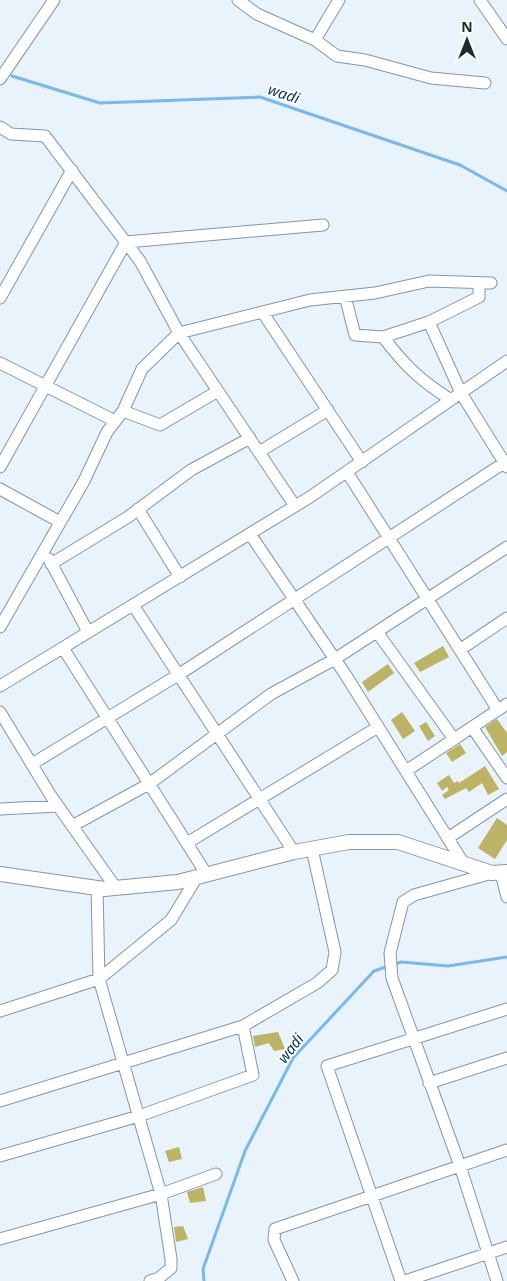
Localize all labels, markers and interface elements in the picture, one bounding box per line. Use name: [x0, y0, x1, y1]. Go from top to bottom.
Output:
north arrow: [442, 15, 492, 65]
text: N: [461, 17, 473, 36]
water label: wadi: [266, 79, 303, 108]
water label: wadi: [272, 1028, 308, 1067]

